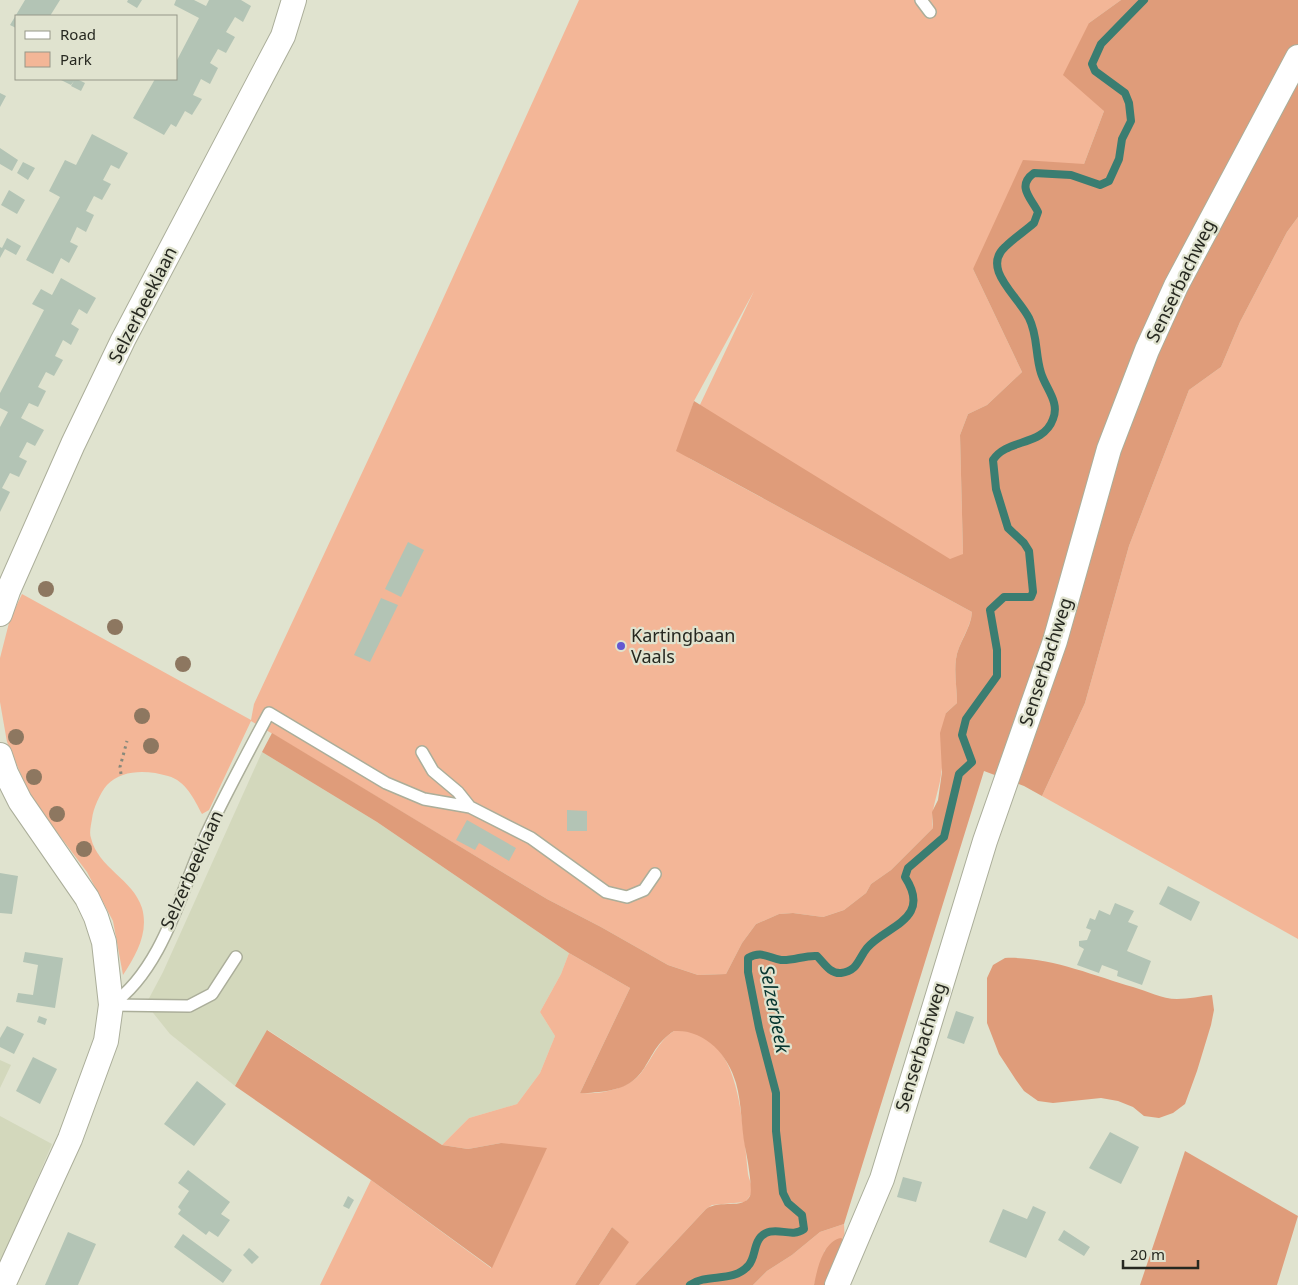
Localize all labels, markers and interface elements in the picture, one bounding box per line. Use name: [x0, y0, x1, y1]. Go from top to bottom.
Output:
legend: [15, 15, 178, 80]
text: Road: [60, 24, 96, 44]
text: Park: [60, 49, 92, 69]
street label: Senserbachweg: [1140, 215, 1220, 346]
street label: Selzerbeeklaan: [102, 242, 182, 367]
street label: Senserbachweg: [1013, 594, 1077, 729]
place label: Kartingbaan Vaals: [631, 623, 735, 668]
marker: Kartingbaan Vaals: [615, 640, 627, 652]
street label: Selzerbeeklaan: [154, 806, 228, 933]
water label: Selzerbeek: [754, 963, 796, 1056]
street label: Senserbachweg: [889, 979, 951, 1114]
scale bar: [1123, 1238, 1198, 1270]
text: 20 m: [1130, 1244, 1165, 1264]

